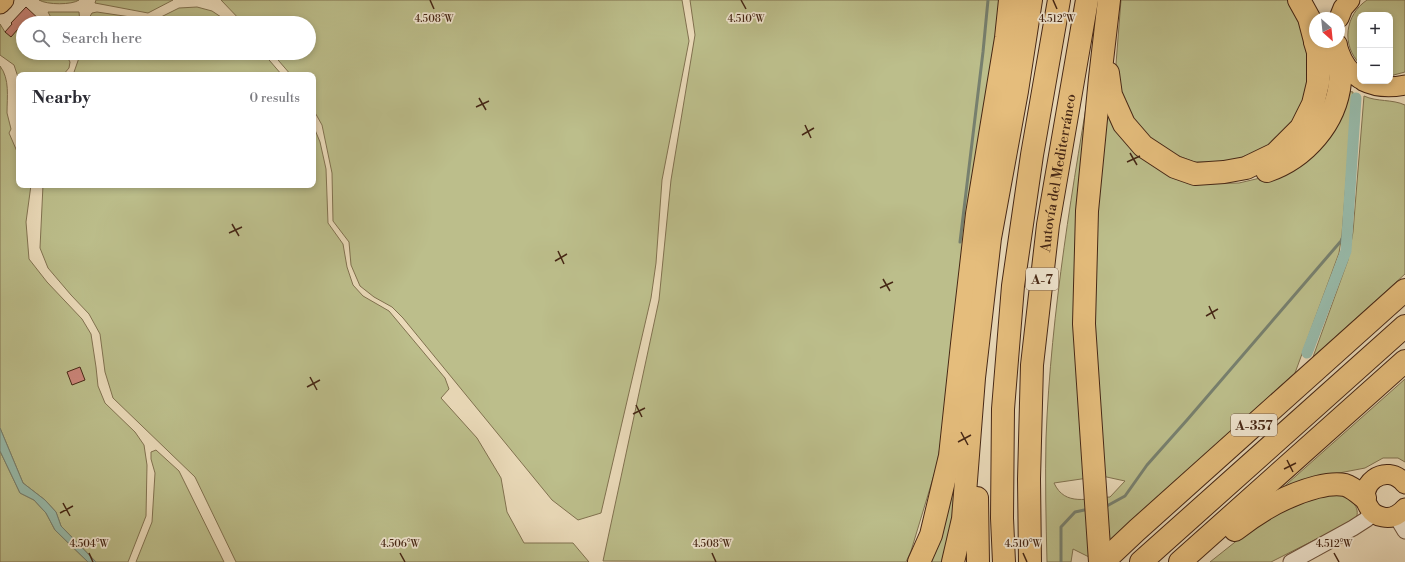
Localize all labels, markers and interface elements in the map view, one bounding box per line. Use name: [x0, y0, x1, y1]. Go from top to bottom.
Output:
north arrow: [1309, 12, 1345, 48]
map controls: [1357, 12, 1393, 84]
button: +: [1357, 12, 1393, 48]
text: 4.508°W: [414, 13, 455, 25]
text: 4.510°W: [727, 13, 765, 25]
text: 4.512°W: [1039, 13, 1076, 25]
search box: [16, 16, 316, 60]
icon: search: [30, 27, 52, 49]
text: Search here: [62, 29, 142, 48]
button: −: [1357, 48, 1393, 84]
text: Nearby: [32, 87, 91, 109]
text: 0 results: [249, 90, 300, 106]
street label: Autovía del Mediterráneo: [1037, 92, 1081, 254]
road number: A-7: [1026, 268, 1058, 290]
road number: A-357: [1231, 414, 1277, 436]
text: 4.504°W: [70, 538, 109, 550]
text: 4.506°W: [380, 538, 420, 550]
text: 4.508°W: [692, 538, 733, 550]
text: 4.510°W: [1004, 538, 1042, 550]
text: 4.512°W: [1316, 538, 1353, 550]

